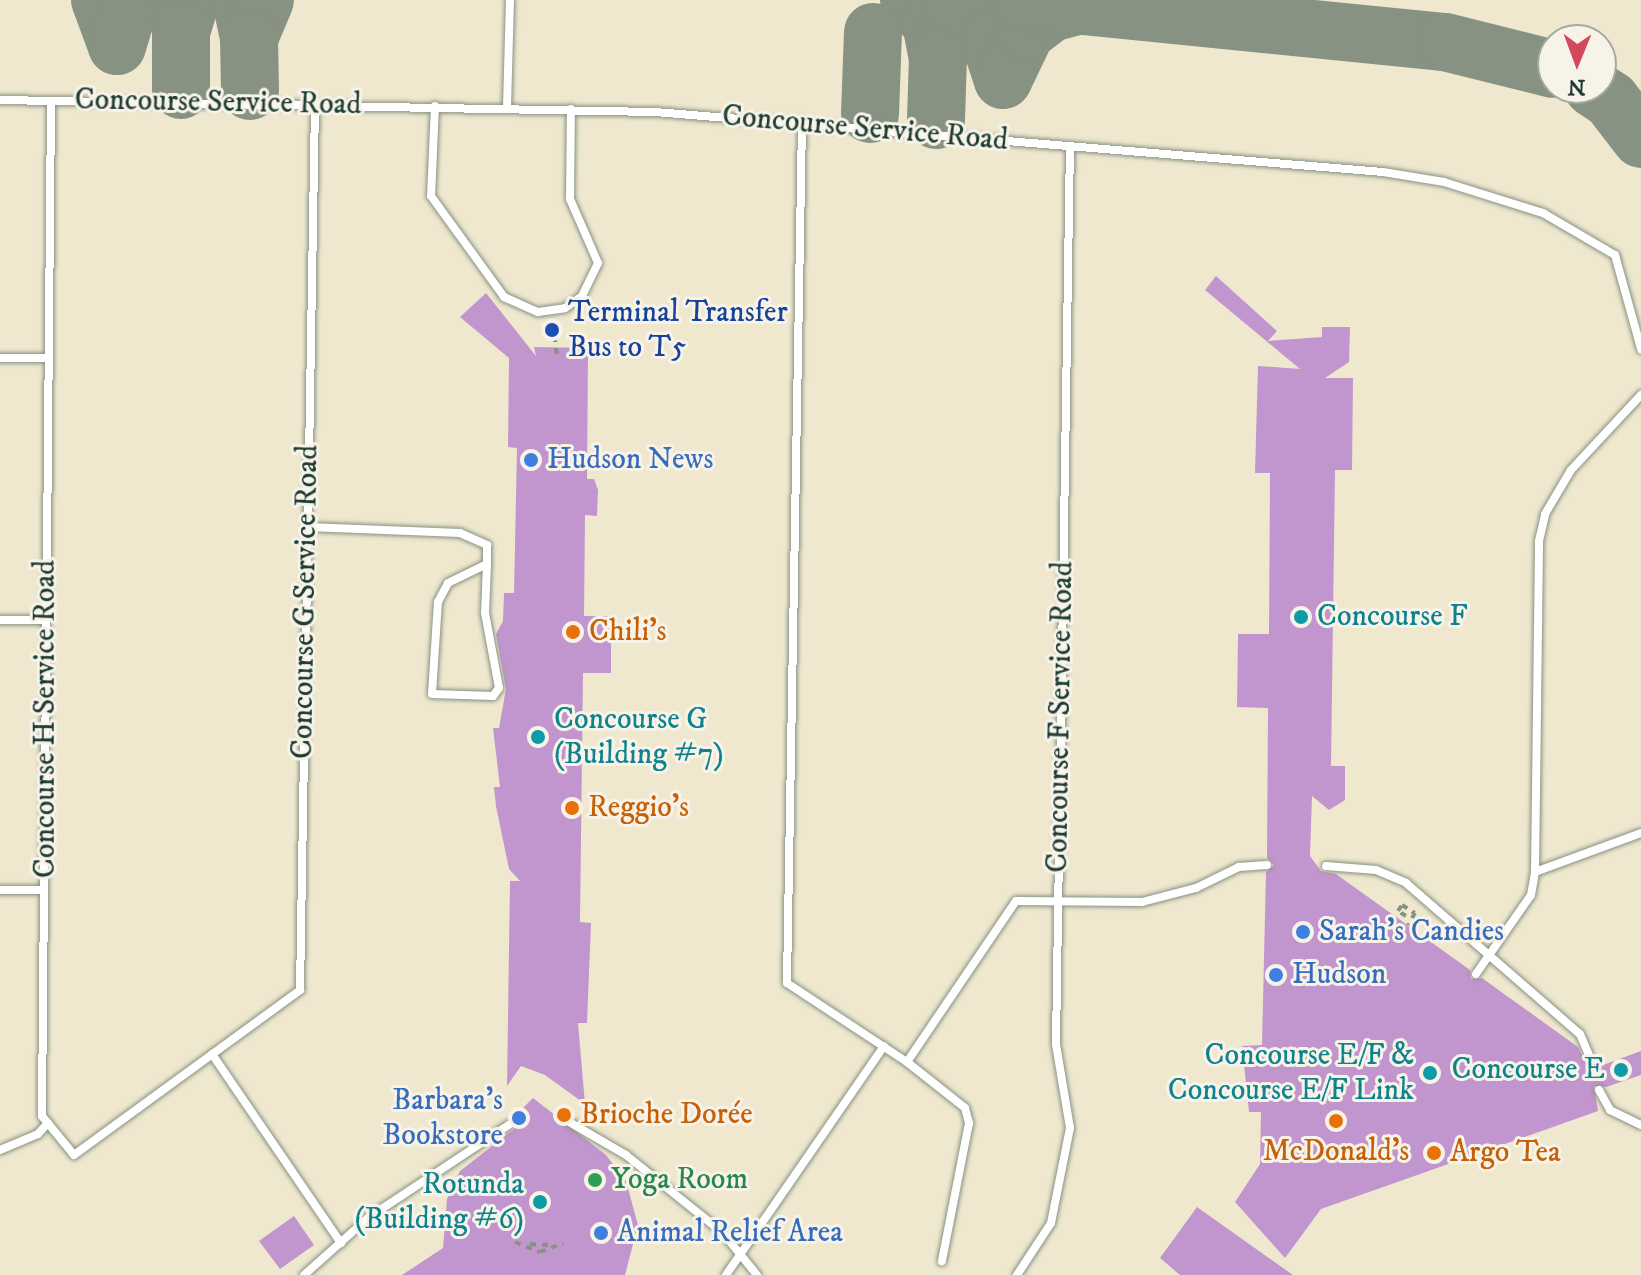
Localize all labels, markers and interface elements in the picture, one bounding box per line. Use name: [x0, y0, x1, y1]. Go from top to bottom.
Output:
north arrow: [1537, 24, 1617, 104]
text: N: [1567, 73, 1586, 100]
street label: Concourse Service Road: [74, 83, 362, 123]
street label: Concourse Service Road: [721, 99, 1009, 159]
place label: Terminal Transfer Bus to T5: [568, 295, 788, 366]
marker: Terminal Transfer Bus to T5: [543, 321, 561, 339]
place label: Hudson News: [547, 442, 714, 478]
street label: Concourse G Service Road: [285, 445, 327, 759]
marker: Hudson News: [522, 451, 540, 469]
street label: Concourse H Service Road: [28, 560, 64, 878]
street label: Concourse F Service Road: [1040, 561, 1082, 873]
place label: Concourse F: [1317, 599, 1468, 635]
marker: Concourse F: [1292, 608, 1310, 626]
place label: Chili's: [589, 614, 666, 650]
marker: Chili's: [564, 623, 582, 641]
place label: Concourse G (Building #7): [554, 702, 724, 772]
marker: Concourse G (Building #7): [529, 728, 547, 746]
place label: Reggio’s: [588, 790, 689, 826]
marker: Reggio’s: [563, 799, 581, 817]
place label: Sarah’s Candies: [1319, 914, 1504, 950]
marker: Sarah’s Candies: [1294, 923, 1312, 941]
place label: Hudson: [1292, 957, 1386, 993]
marker: Hudson: [1267, 966, 1285, 984]
place label: Concourse E/F & Concourse E/F Link: [1168, 1038, 1414, 1108]
place label: Concourse E: [1452, 1052, 1605, 1088]
marker: Concourse E: [1612, 1061, 1630, 1079]
marker: Concourse E/F & Concourse E/F Link: [1421, 1064, 1439, 1082]
place label: Barbara's Bookstore: [382, 1083, 503, 1154]
place label: Brioche Dorée: [580, 1097, 753, 1133]
marker: Brioche Dorée: [555, 1106, 573, 1124]
marker: Barbara's Bookstore: [510, 1109, 528, 1127]
marker: McDonald's: [1327, 1112, 1345, 1130]
place label: McDonald's: [1263, 1134, 1409, 1170]
place label: Argo Tea: [1450, 1135, 1561, 1171]
marker: Argo Tea: [1425, 1144, 1443, 1162]
place label: Yoga Room: [611, 1162, 748, 1198]
place label: Rotunda (Building #6): [355, 1167, 524, 1238]
marker: Yoga Room: [586, 1171, 604, 1189]
marker: Rotunda (Building #6): [531, 1193, 549, 1211]
place label: Animal Relief Area: [617, 1215, 843, 1251]
marker: Animal Relief Area: [592, 1224, 610, 1242]

